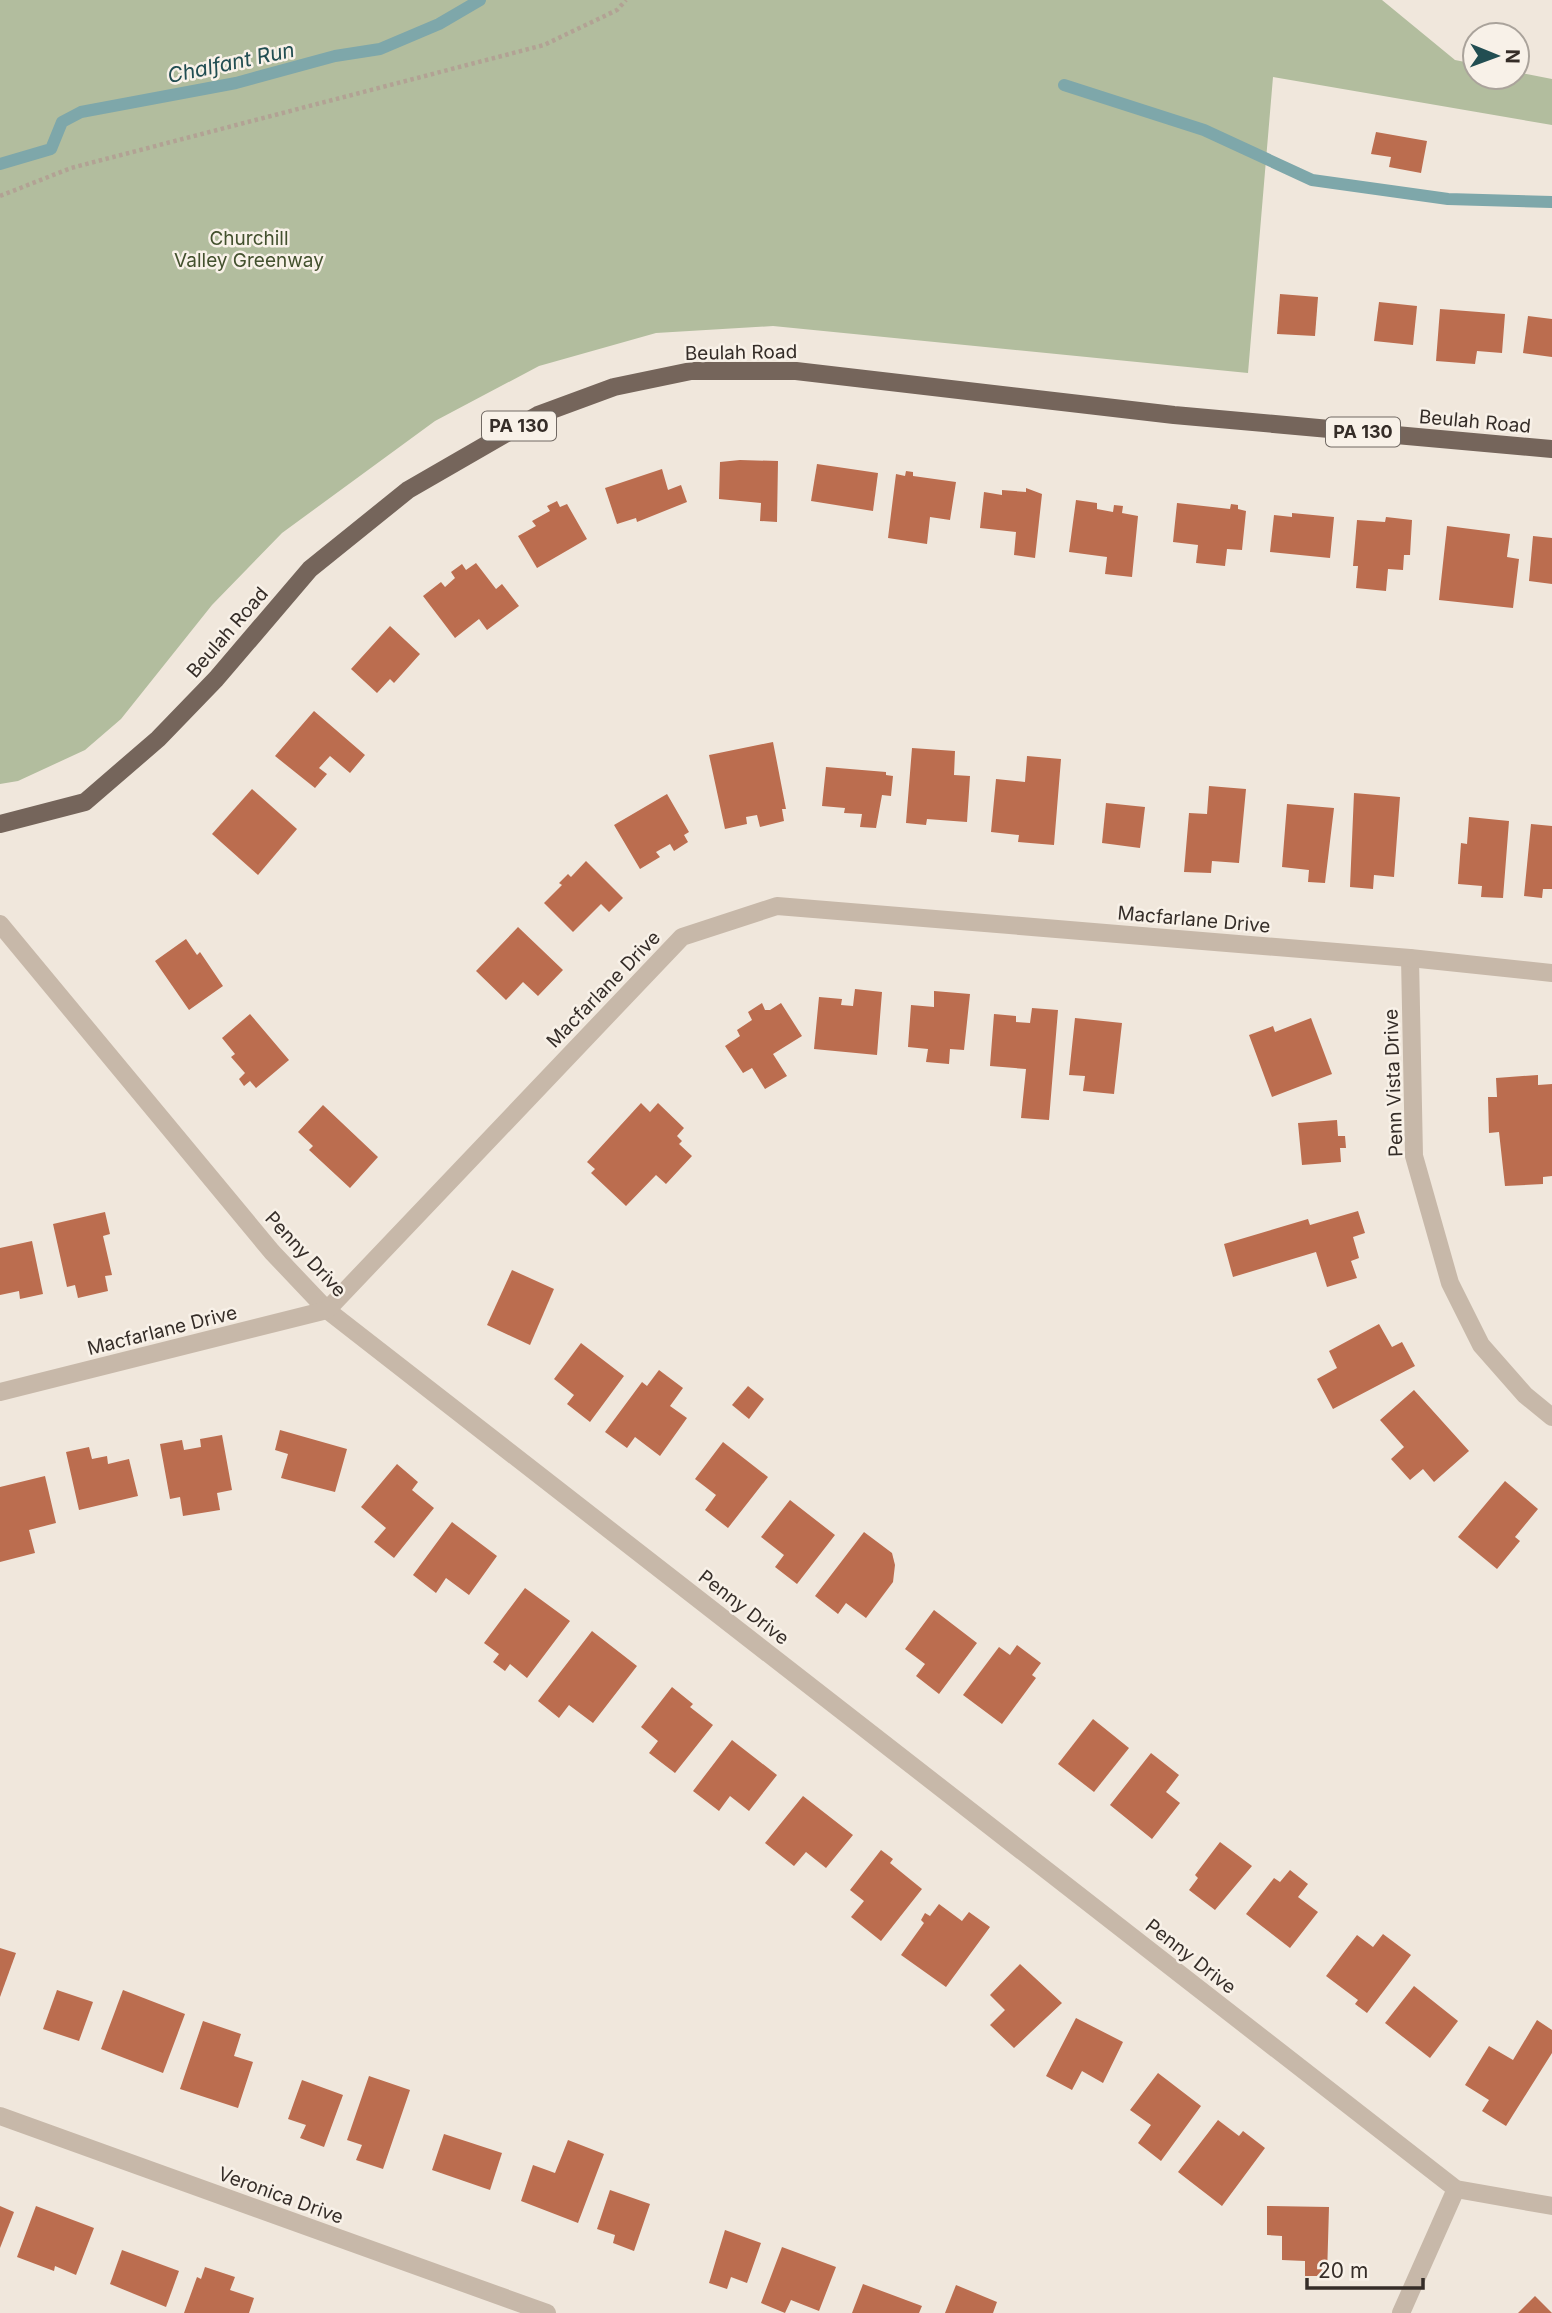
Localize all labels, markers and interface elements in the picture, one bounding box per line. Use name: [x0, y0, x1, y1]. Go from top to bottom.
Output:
north arrow: [1461, 21, 1531, 91]
water label: Chalfant Run: [165, 37, 297, 88]
text: N: [1501, 49, 1524, 64]
park label: Churchill Valley Greenway: [174, 227, 324, 272]
street label: Beulah Road: [685, 340, 797, 365]
street label: Beulah Road: [1418, 405, 1532, 438]
road number: PA 130: [482, 412, 556, 440]
road number: PA 130: [1326, 418, 1400, 446]
street label: Beulah Road: [182, 582, 273, 682]
street label: Macfarlane Drive: [1116, 901, 1271, 938]
street label: Macfarlane Drive: [542, 926, 665, 1053]
street label: Penn Vista Drive: [1379, 1009, 1408, 1157]
street label: Penny Drive: [260, 1207, 351, 1302]
street label: Macfarlane Drive: [85, 1301, 239, 1360]
street label: Penny Drive: [694, 1565, 794, 1650]
street label: Penny Drive: [1141, 1914, 1241, 1999]
street label: Veronica Drive: [215, 2162, 347, 2229]
scale bar: [1307, 2246, 1422, 2290]
text: 20 m: [1318, 2258, 1368, 2283]

